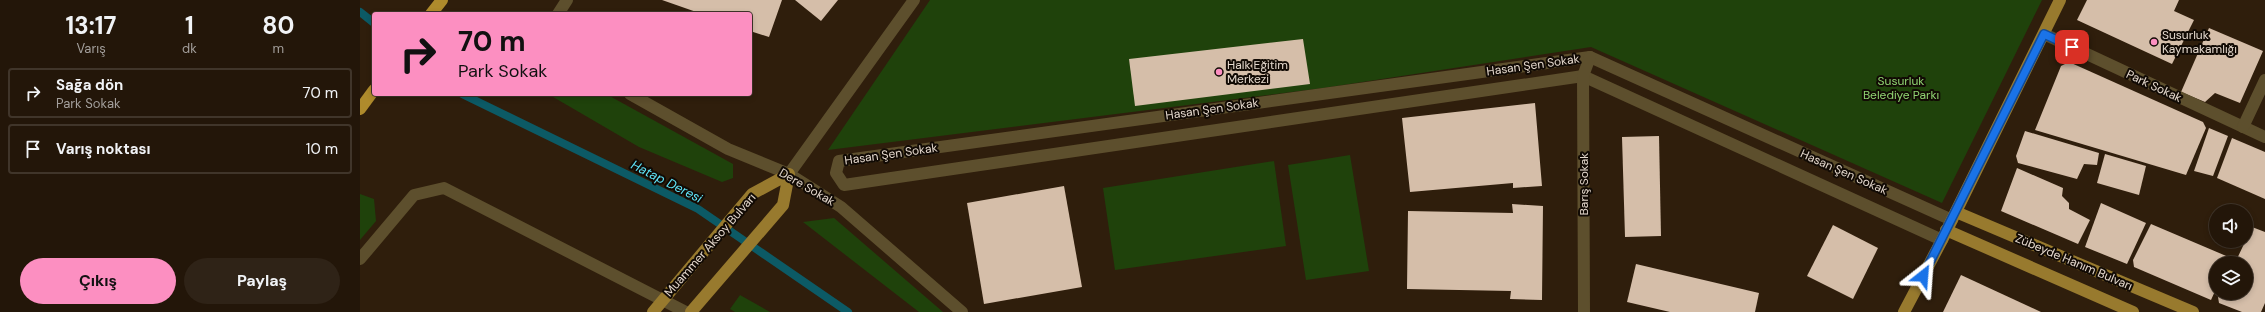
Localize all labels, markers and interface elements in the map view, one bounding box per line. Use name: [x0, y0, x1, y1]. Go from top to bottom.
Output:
text: 13:17: [66, 10, 117, 41]
text: 1: [185, 10, 194, 41]
text: 80: [262, 10, 294, 41]
text: 70 m: [458, 23, 526, 60]
place label: Susurluk Kaymakamlığı: [2162, 27, 2237, 57]
icon: right: [392, 28, 444, 80]
pin: [2055, 30, 2089, 64]
icon: arrive: [2061, 36, 2083, 58]
marker: Susurluk Kaymakamlığı: [2149, 37, 2159, 47]
text: Varış: [76, 40, 106, 57]
text: dk: [182, 40, 197, 57]
text: m: [273, 40, 284, 57]
street label: Hasan Şen Sokak: [1485, 51, 1581, 79]
place label: Halk Eğitim Merkezi: [1227, 57, 1288, 87]
text: Park Sokak: [458, 59, 547, 83]
street label: Park Sokak: [2124, 66, 2184, 106]
marker: Halk Eğitim Merkezi: [1214, 67, 1224, 77]
park label: Susurluk Belediye Parkı: [1863, 73, 1939, 103]
text: Sağa dön: [56, 75, 123, 95]
icon: right: [22, 82, 44, 104]
text: 70 m: [303, 83, 338, 103]
text: Park Sokak: [56, 95, 121, 112]
street label: Hasan Şen Sokak: [1164, 95, 1260, 123]
icon: arrive: [22, 138, 44, 160]
text: Varış noktası: [56, 139, 150, 159]
text: 10 m: [306, 139, 338, 159]
street label: Hasan Şen Sokak: [843, 140, 939, 168]
street label: Hasan Şen Sokak: [1798, 146, 1890, 198]
street label: Barış Sokak: [1576, 153, 1592, 215]
water label: Hatap Deresi: [628, 156, 705, 207]
street label: Dere Sokak: [776, 165, 838, 209]
street label: Muammer Aksoy Bulvarı: [661, 190, 759, 300]
map controls: [2209, 204, 2253, 300]
button: sound: [2209, 204, 2253, 248]
street label: Zübeyde Hanım Bulvarı: [2013, 230, 2135, 294]
position arrow: [1902, 255, 1944, 297]
button: layers: [2209, 256, 2253, 300]
button: Çıkış: [20, 258, 176, 304]
button: Paylaş: [184, 258, 340, 304]

